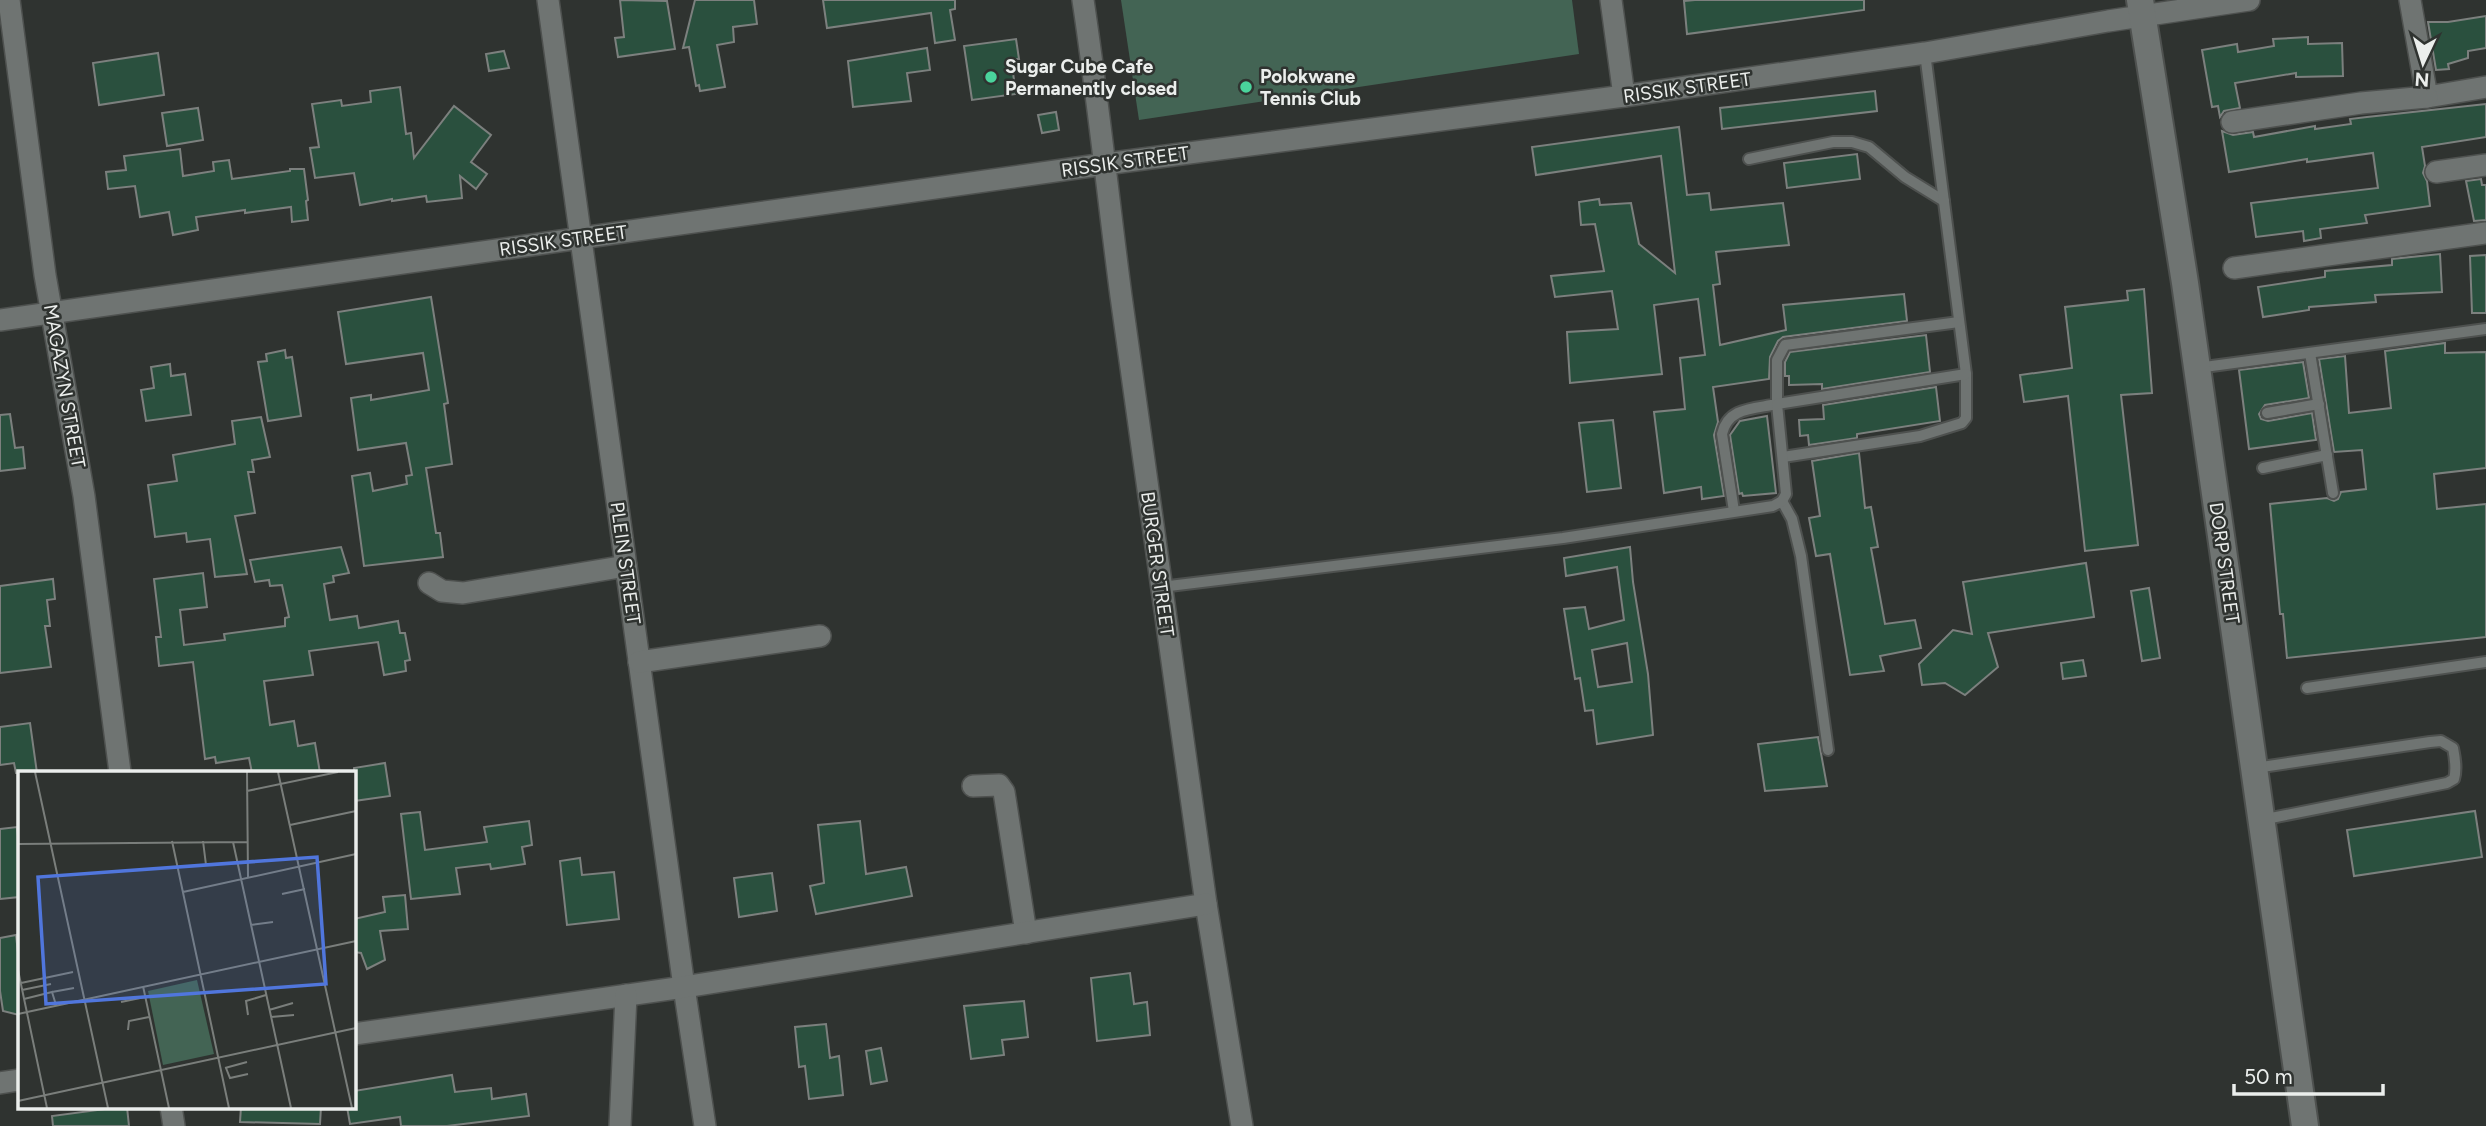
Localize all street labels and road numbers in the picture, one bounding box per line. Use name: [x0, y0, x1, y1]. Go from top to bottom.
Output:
street label: RISSIK STREET: [1622, 67, 1753, 108]
street label: RISSIK STREET: [1060, 141, 1191, 182]
street label: RISSIK STREET: [498, 220, 629, 261]
street label: MAGAZYN STREET: [39, 302, 90, 470]
street label: BURGER STREET: [1136, 490, 1179, 639]
street label: PLEIN STREET: [606, 500, 646, 626]
street label: DORP STREET: [2205, 501, 2244, 626]

